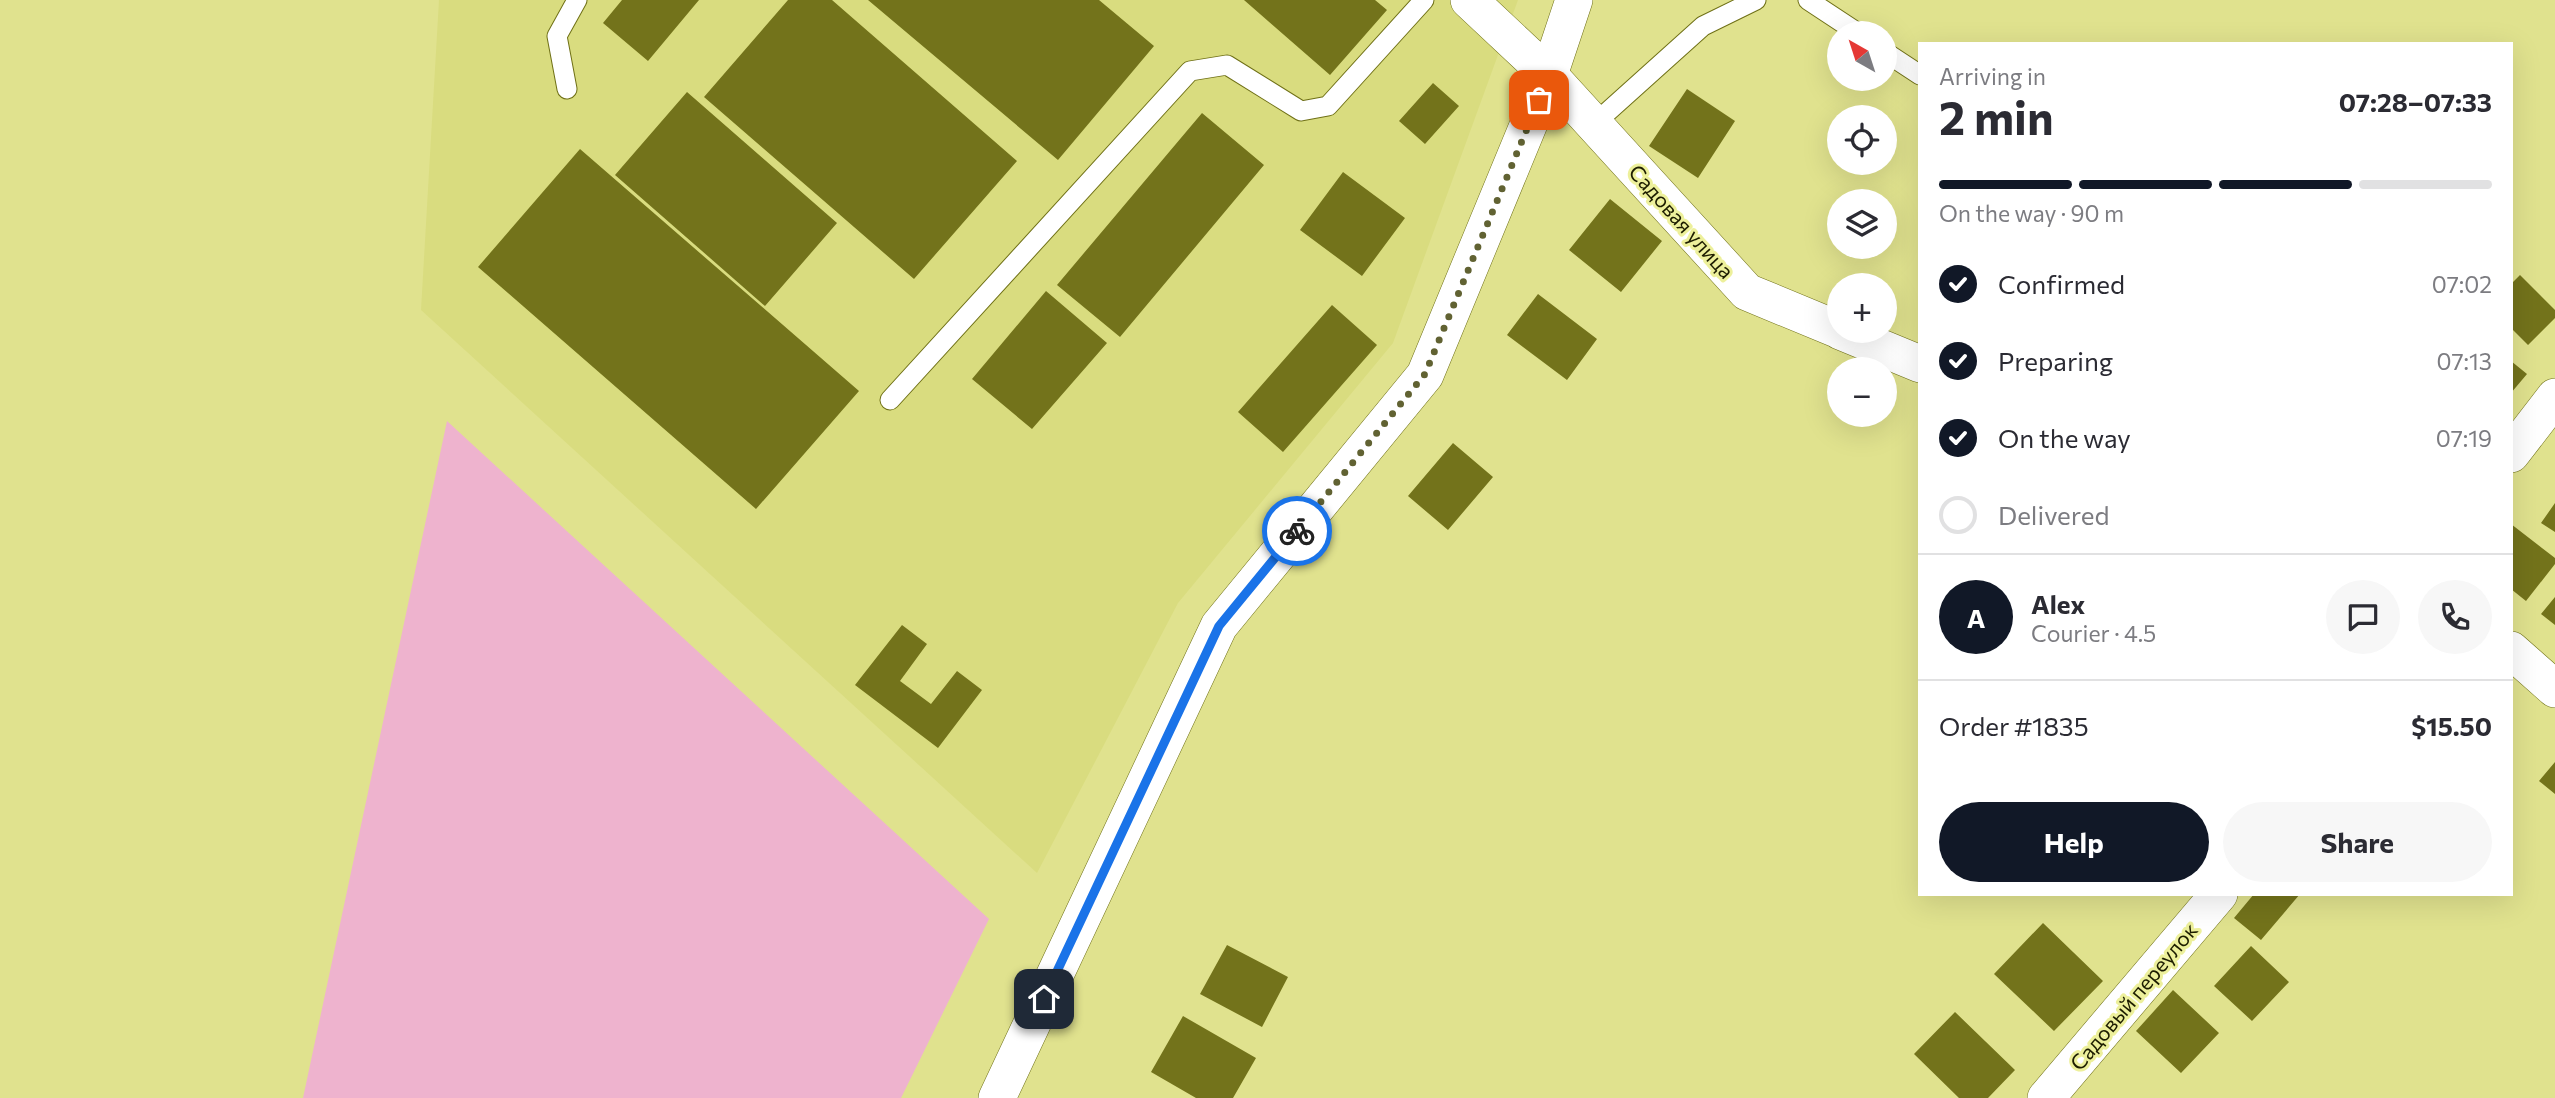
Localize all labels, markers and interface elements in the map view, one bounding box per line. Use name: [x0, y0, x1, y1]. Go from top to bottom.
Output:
north arrow: [1827, 21, 1897, 91]
map controls: [1827, 21, 1897, 427]
text: Arriving in: [1939, 62, 2046, 90]
pin: [1509, 70, 1569, 130]
icon: bag: [1520, 81, 1558, 119]
text: 07:28–07:33: [2339, 86, 2492, 117]
text: 2 min: [1939, 88, 2054, 144]
button: locate: [1827, 105, 1897, 175]
street label: Садовая улица: [1624, 159, 1740, 283]
button: layers: [1827, 189, 1897, 259]
text: On the way · 90 m: [1939, 199, 2124, 227]
icon: check: [1939, 265, 1977, 303]
text: Confirmed: [1998, 268, 2125, 299]
text: 07:02: [2432, 270, 2492, 298]
button: +: [1827, 273, 1897, 343]
icon: check: [1939, 342, 1977, 380]
text: Preparing: [1998, 345, 2113, 376]
text: 07:13: [2437, 347, 2492, 375]
button: −: [1827, 357, 1897, 427]
icon: check: [1939, 419, 1977, 457]
text: On the way: [1998, 422, 2131, 453]
text: 07:19: [2436, 424, 2492, 452]
courier: [1262, 496, 1332, 566]
text: Delivered: [1998, 499, 2109, 530]
icon: bike: [1278, 512, 1316, 550]
button: chat: [2326, 580, 2400, 654]
button: phone: [2418, 580, 2492, 654]
text: Alex: [2031, 588, 2085, 619]
text: A: [1967, 602, 1985, 633]
text: Courier · 4.5: [2031, 619, 2156, 647]
text: Order #1835: [1939, 710, 2089, 741]
text: $15.50: [2411, 710, 2492, 741]
button: Help: [1939, 802, 2209, 882]
button: Share: [2223, 802, 2492, 882]
street label: Садовый переулок: [2064, 917, 2202, 1075]
pin: [1014, 969, 1074, 1029]
icon: home: [1025, 980, 1063, 1018]

